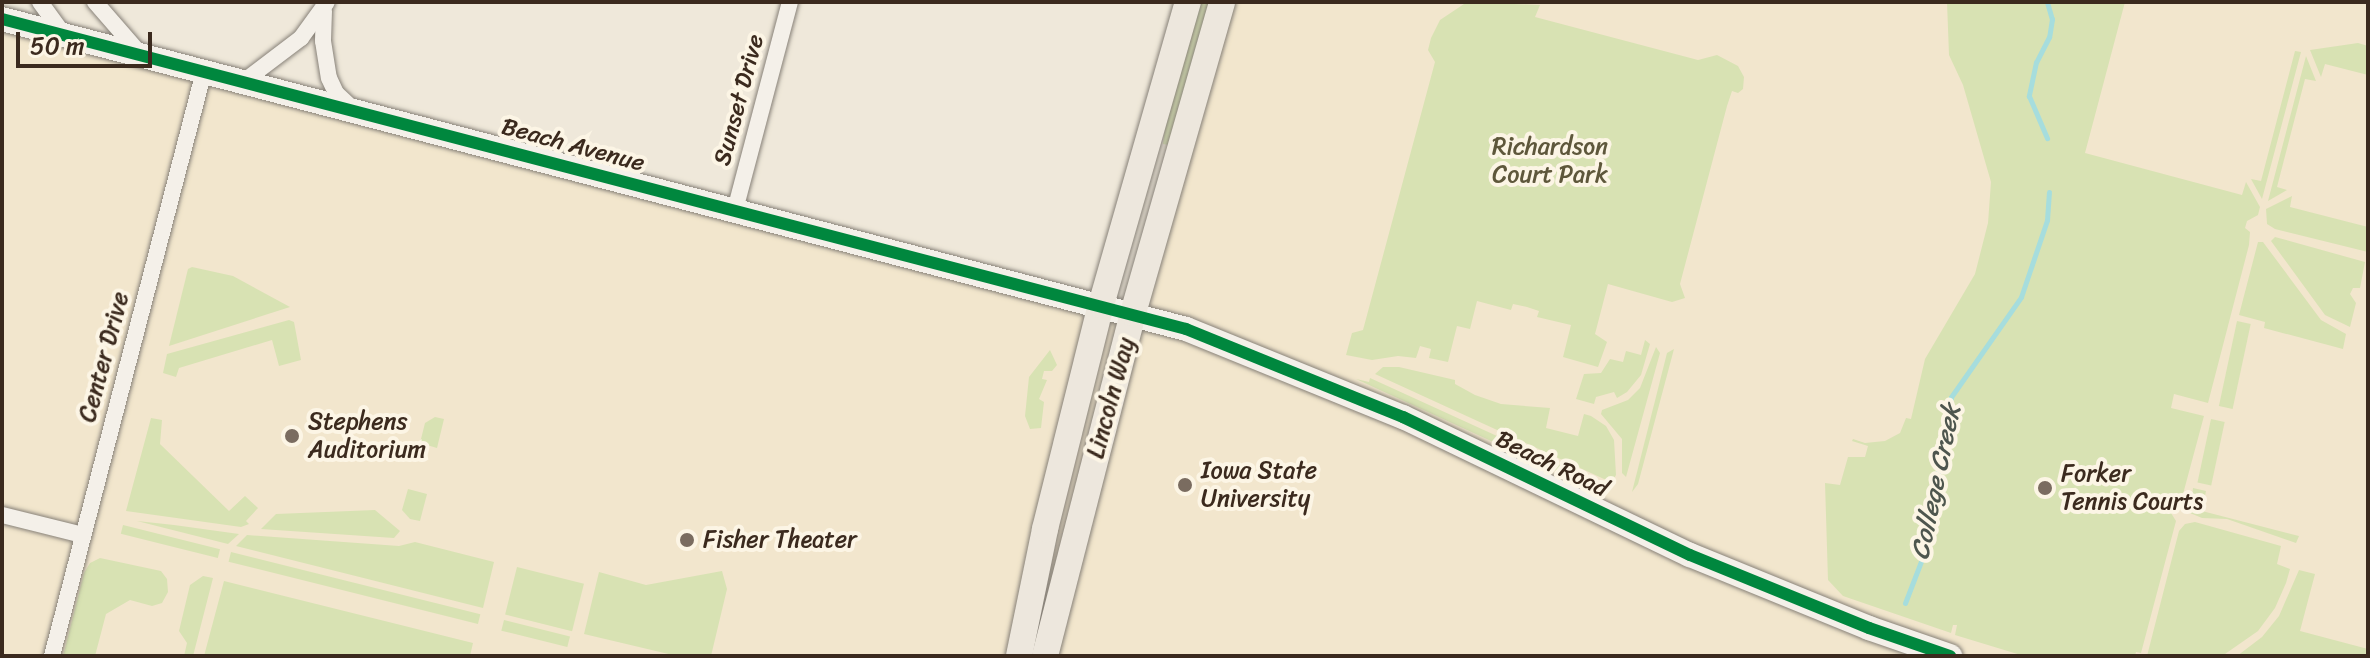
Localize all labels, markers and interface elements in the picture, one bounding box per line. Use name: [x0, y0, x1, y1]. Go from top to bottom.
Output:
scale bar: [20, 16, 156, 66]
text: 50 m: [30, 25, 85, 67]
street label: Sunset Drive: [708, 31, 770, 169]
street label: Beach Avenue: [498, 112, 648, 178]
park label: Richardson Court Park: [1492, 133, 1608, 189]
street label: Center Drive: [73, 289, 135, 425]
street label: Lincoln Way: [1081, 334, 1141, 462]
water label: College Creek: [1904, 402, 1968, 562]
place label: Stephens Auditorium: [308, 408, 426, 464]
street label: Beach Road: [1491, 424, 1613, 504]
marker: Stephens Auditorium: [283, 427, 301, 445]
place label: Iowa State University: [1201, 457, 1318, 513]
place label: Forker Tennis Courts: [2061, 460, 2203, 516]
marker: Iowa State University: [1176, 476, 1194, 494]
marker: Forker Tennis Courts: [2036, 479, 2054, 497]
place label: Fisher Theater: [703, 526, 857, 554]
marker: Fisher Theater: [678, 531, 696, 549]

